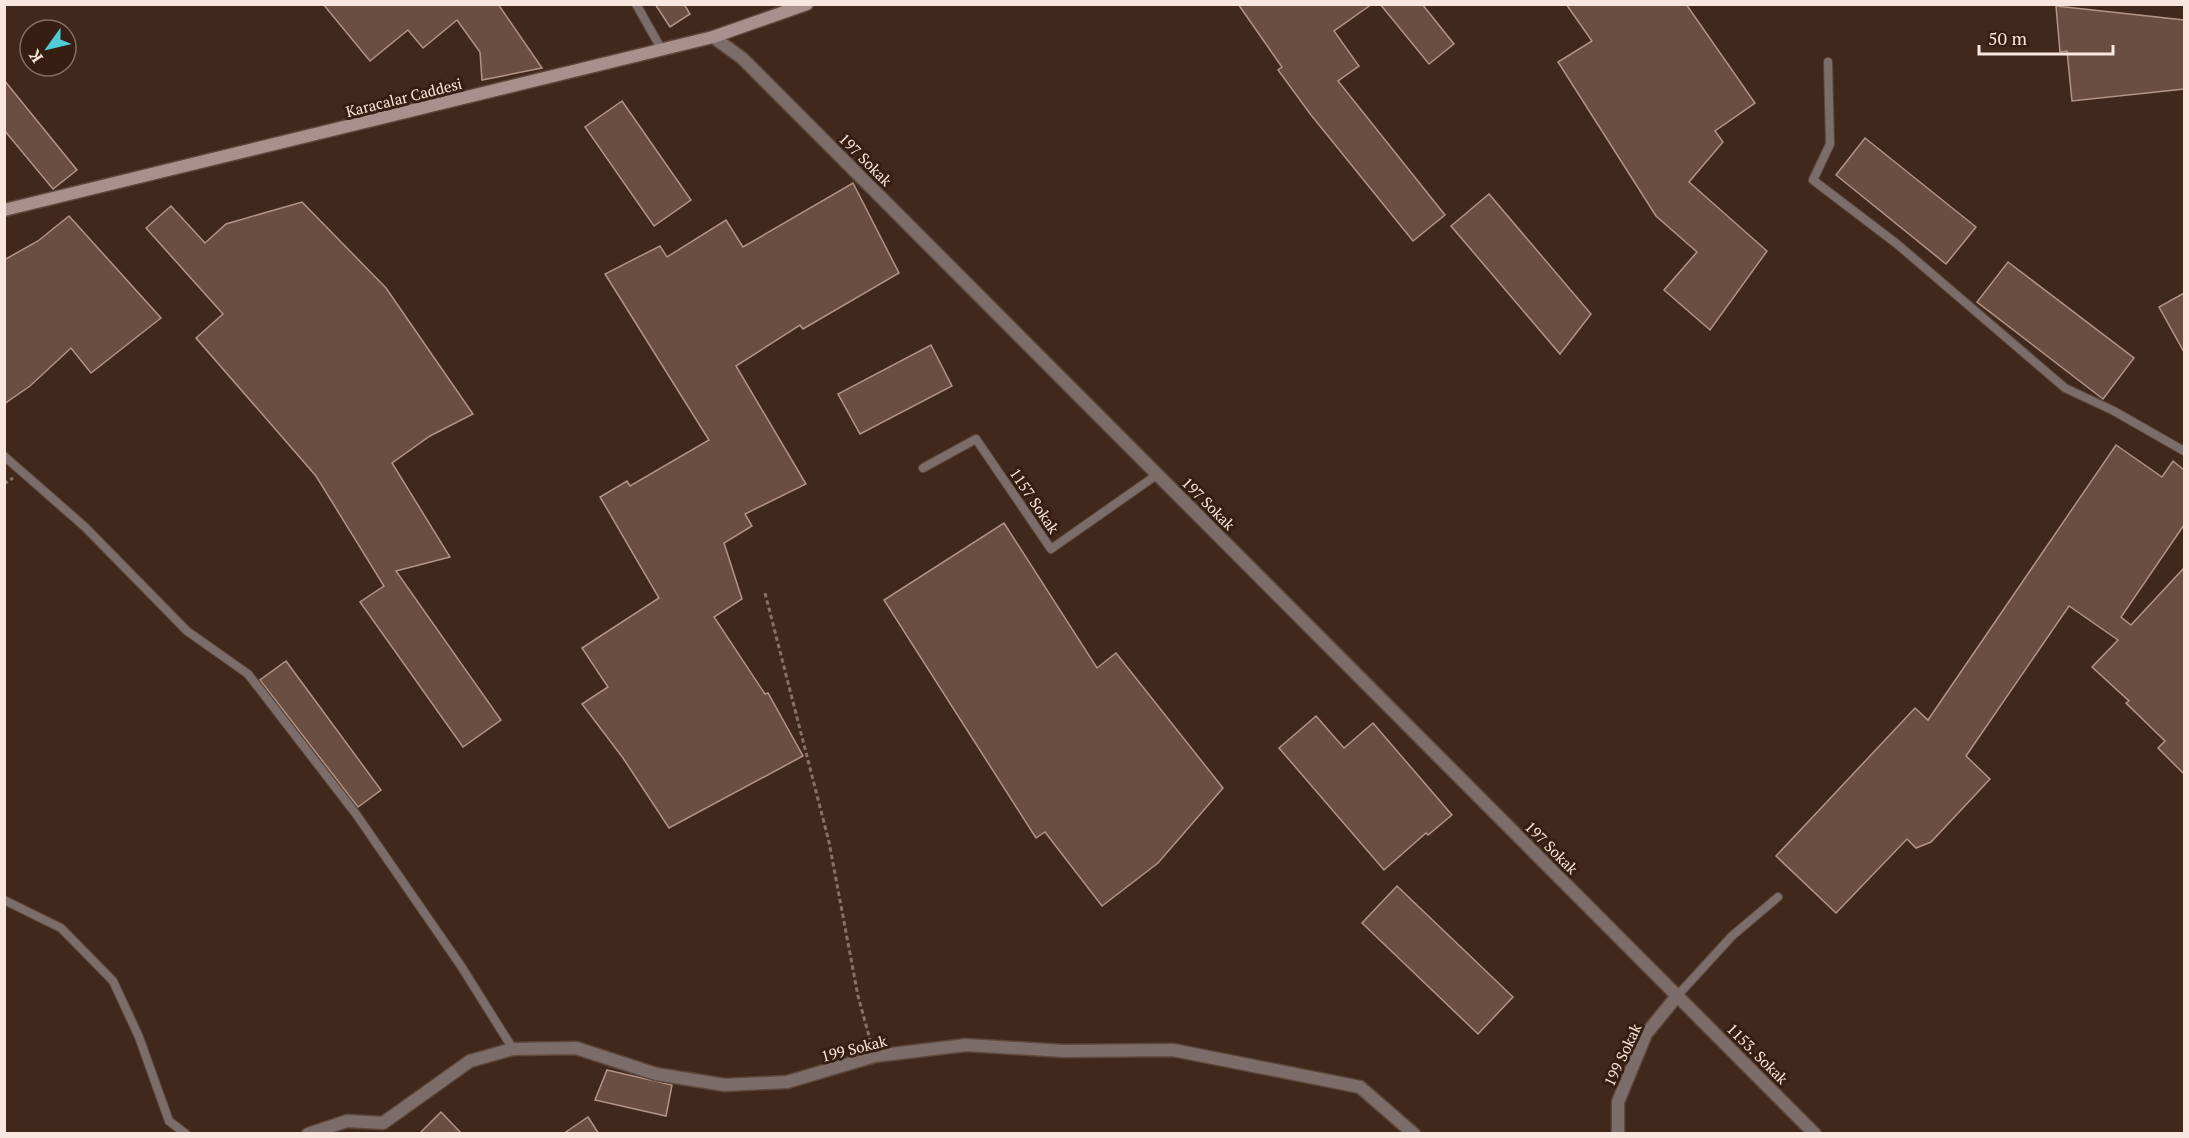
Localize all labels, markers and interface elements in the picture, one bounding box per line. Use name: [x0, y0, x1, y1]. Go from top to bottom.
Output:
north arrow: [18, 18, 78, 78]
scale bar: [1979, 18, 2112, 56]
text: 50 m: [1988, 26, 2028, 50]
text: K: [23, 45, 48, 67]
street label: Karacalar Caddesi: [344, 73, 464, 121]
street label: 197 Sokak: [835, 129, 897, 190]
street label: 1157 Sokak: [1006, 464, 1064, 537]
street label: 197 Sokak: [1178, 473, 1240, 534]
street label: 197 Sokak: [1521, 817, 1583, 878]
street label: 1153. Sokak: [1723, 1018, 1793, 1088]
street label: 199 Sokak: [1599, 1020, 1645, 1089]
street label: 199 Sokak: [819, 1030, 889, 1066]

